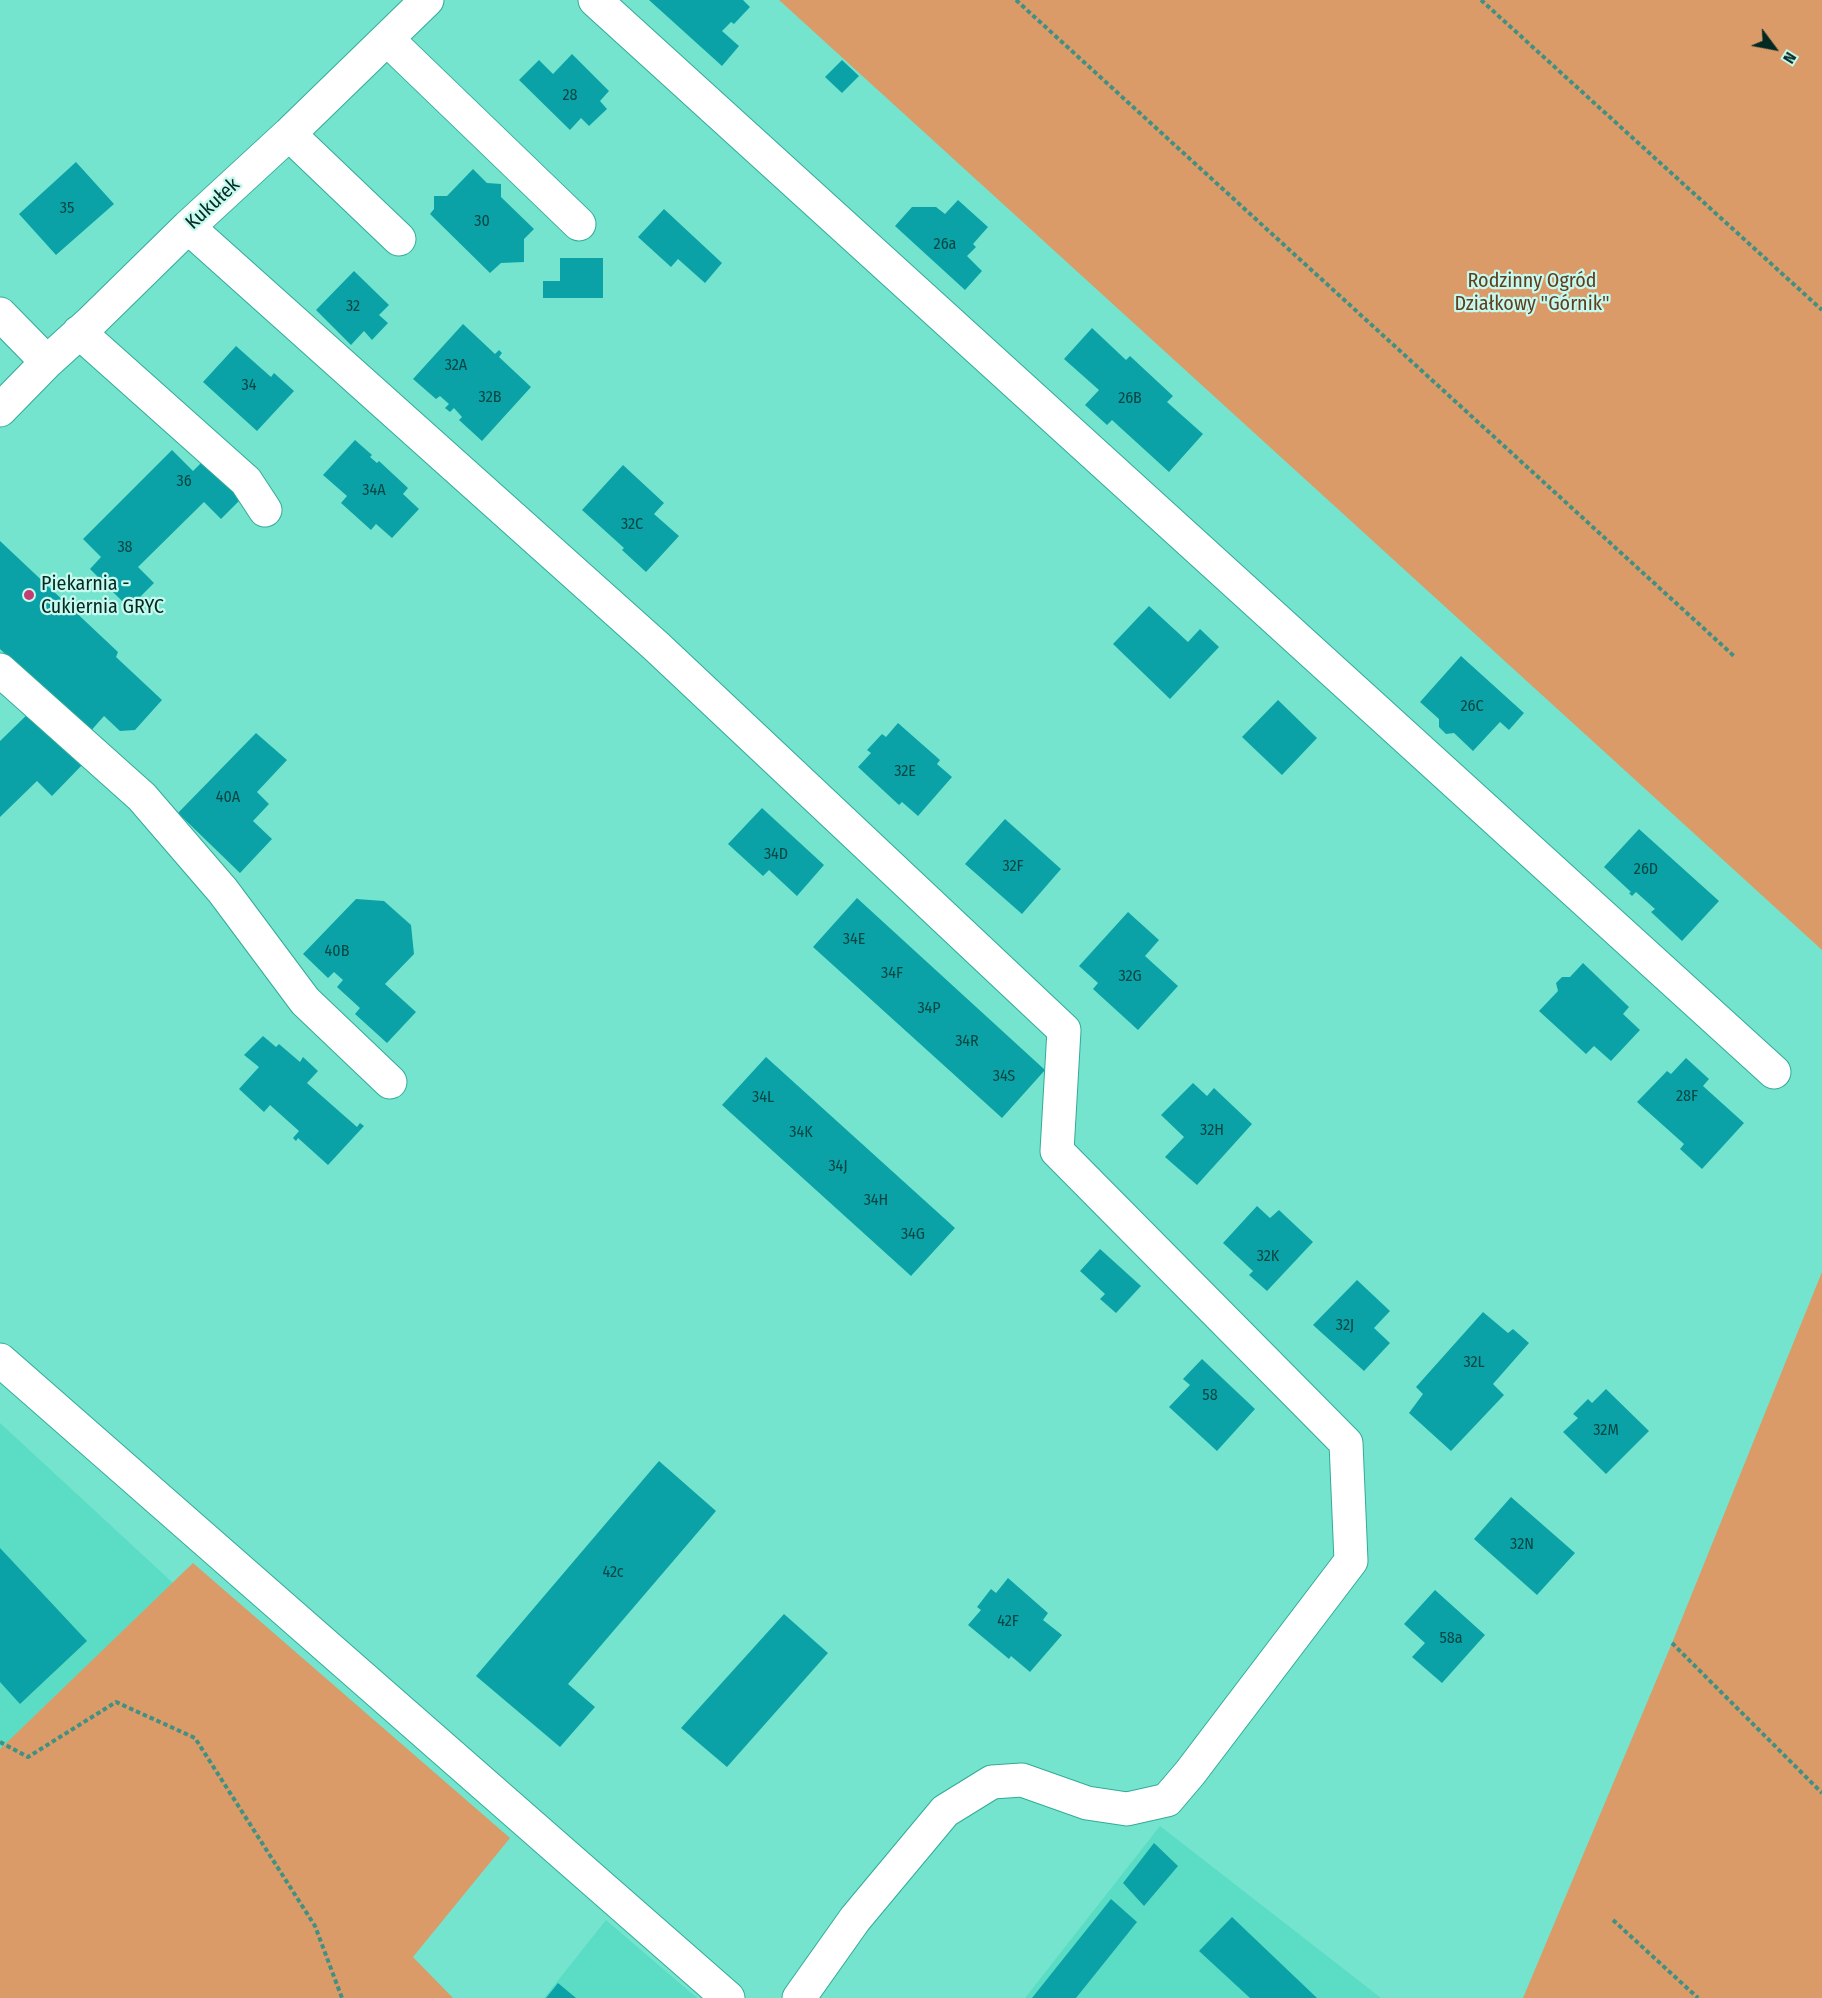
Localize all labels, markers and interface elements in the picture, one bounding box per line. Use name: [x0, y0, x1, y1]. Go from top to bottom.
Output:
north arrow: [1744, 18, 1804, 78]
text: N: [1779, 49, 1800, 67]
house number: 28: [562, 86, 578, 106]
street label: Kukułek: [181, 173, 245, 235]
house number: 35: [60, 199, 74, 219]
house number: 30: [474, 212, 490, 232]
house number: 26a: [934, 235, 956, 255]
park label: Rodzinny Ogród Działkowy "Górnik": [1454, 269, 1610, 316]
house number: 32: [346, 297, 360, 317]
house number: 32A: [445, 356, 467, 376]
house number: 34: [242, 376, 256, 396]
house number: 32B: [479, 388, 501, 408]
house number: 26B: [1118, 389, 1142, 409]
house number: 36: [176, 472, 192, 492]
house number: 34A: [362, 481, 386, 501]
house number: 32C: [621, 515, 643, 535]
house number: 38: [117, 538, 133, 558]
place label: Piekarnia - Cukiernia GRYC: [41, 572, 164, 619]
marker: Piekarnia - Cukiernia GRYC: [22, 588, 36, 602]
house number: 26C: [1460, 697, 1484, 717]
house number: 32E: [894, 762, 916, 782]
house number: 40A: [216, 788, 240, 808]
house number: 34D: [764, 845, 788, 865]
house number: 32F: [1002, 857, 1024, 877]
house number: 26D: [1634, 860, 1658, 880]
house number: 34E: [843, 930, 865, 950]
house number: 40B: [325, 942, 349, 962]
house number: 34F: [881, 964, 903, 984]
house number: 32G: [1118, 967, 1142, 987]
house number: 34P: [917, 999, 941, 1019]
house number: 34R: [955, 1032, 979, 1052]
house number: 34S: [993, 1067, 1015, 1087]
house number: 28F: [1676, 1087, 1698, 1107]
house number: 34L: [752, 1088, 774, 1108]
house number: 32H: [1200, 1121, 1224, 1141]
house number: 34K: [789, 1123, 813, 1143]
house number: 34J: [828, 1157, 848, 1177]
house number: 34H: [864, 1191, 888, 1211]
house number: 34G: [901, 1225, 925, 1245]
house number: 32K: [1257, 1247, 1279, 1267]
house number: 32J: [1336, 1316, 1354, 1336]
house number: 32L: [1463, 1353, 1485, 1373]
house number: 58: [1202, 1386, 1218, 1406]
house number: 32M: [1593, 1421, 1619, 1441]
house number: 32N: [1510, 1535, 1534, 1555]
house number: 42c: [602, 1563, 624, 1583]
house number: 42F: [997, 1612, 1019, 1632]
house number: 58a: [1439, 1629, 1463, 1649]

